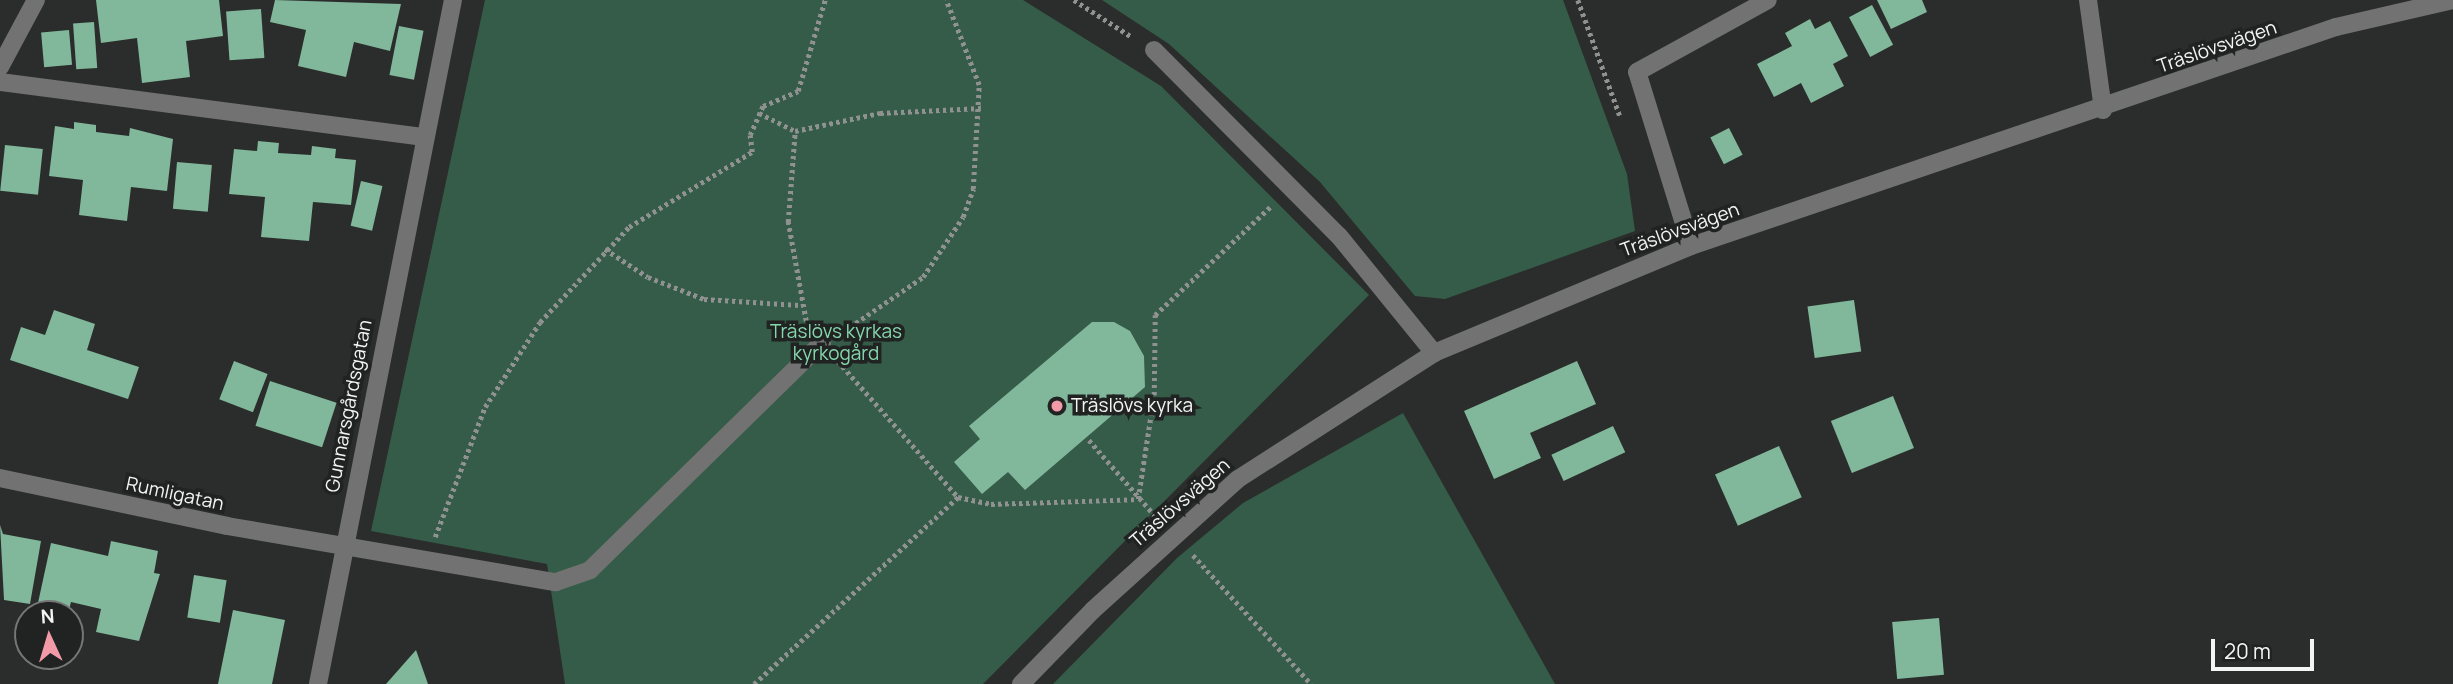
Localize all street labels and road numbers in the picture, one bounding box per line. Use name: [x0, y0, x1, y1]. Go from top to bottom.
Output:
street label: Träslövsvägen: [2154, 16, 2280, 78]
street label: Träslövsvägen: [1618, 198, 1742, 262]
street label: Gunnarsgårdsgatan: [321, 318, 377, 494]
street label: Träslövsvägen: [1126, 454, 1234, 552]
street label: Rumligatan: [124, 473, 226, 515]

